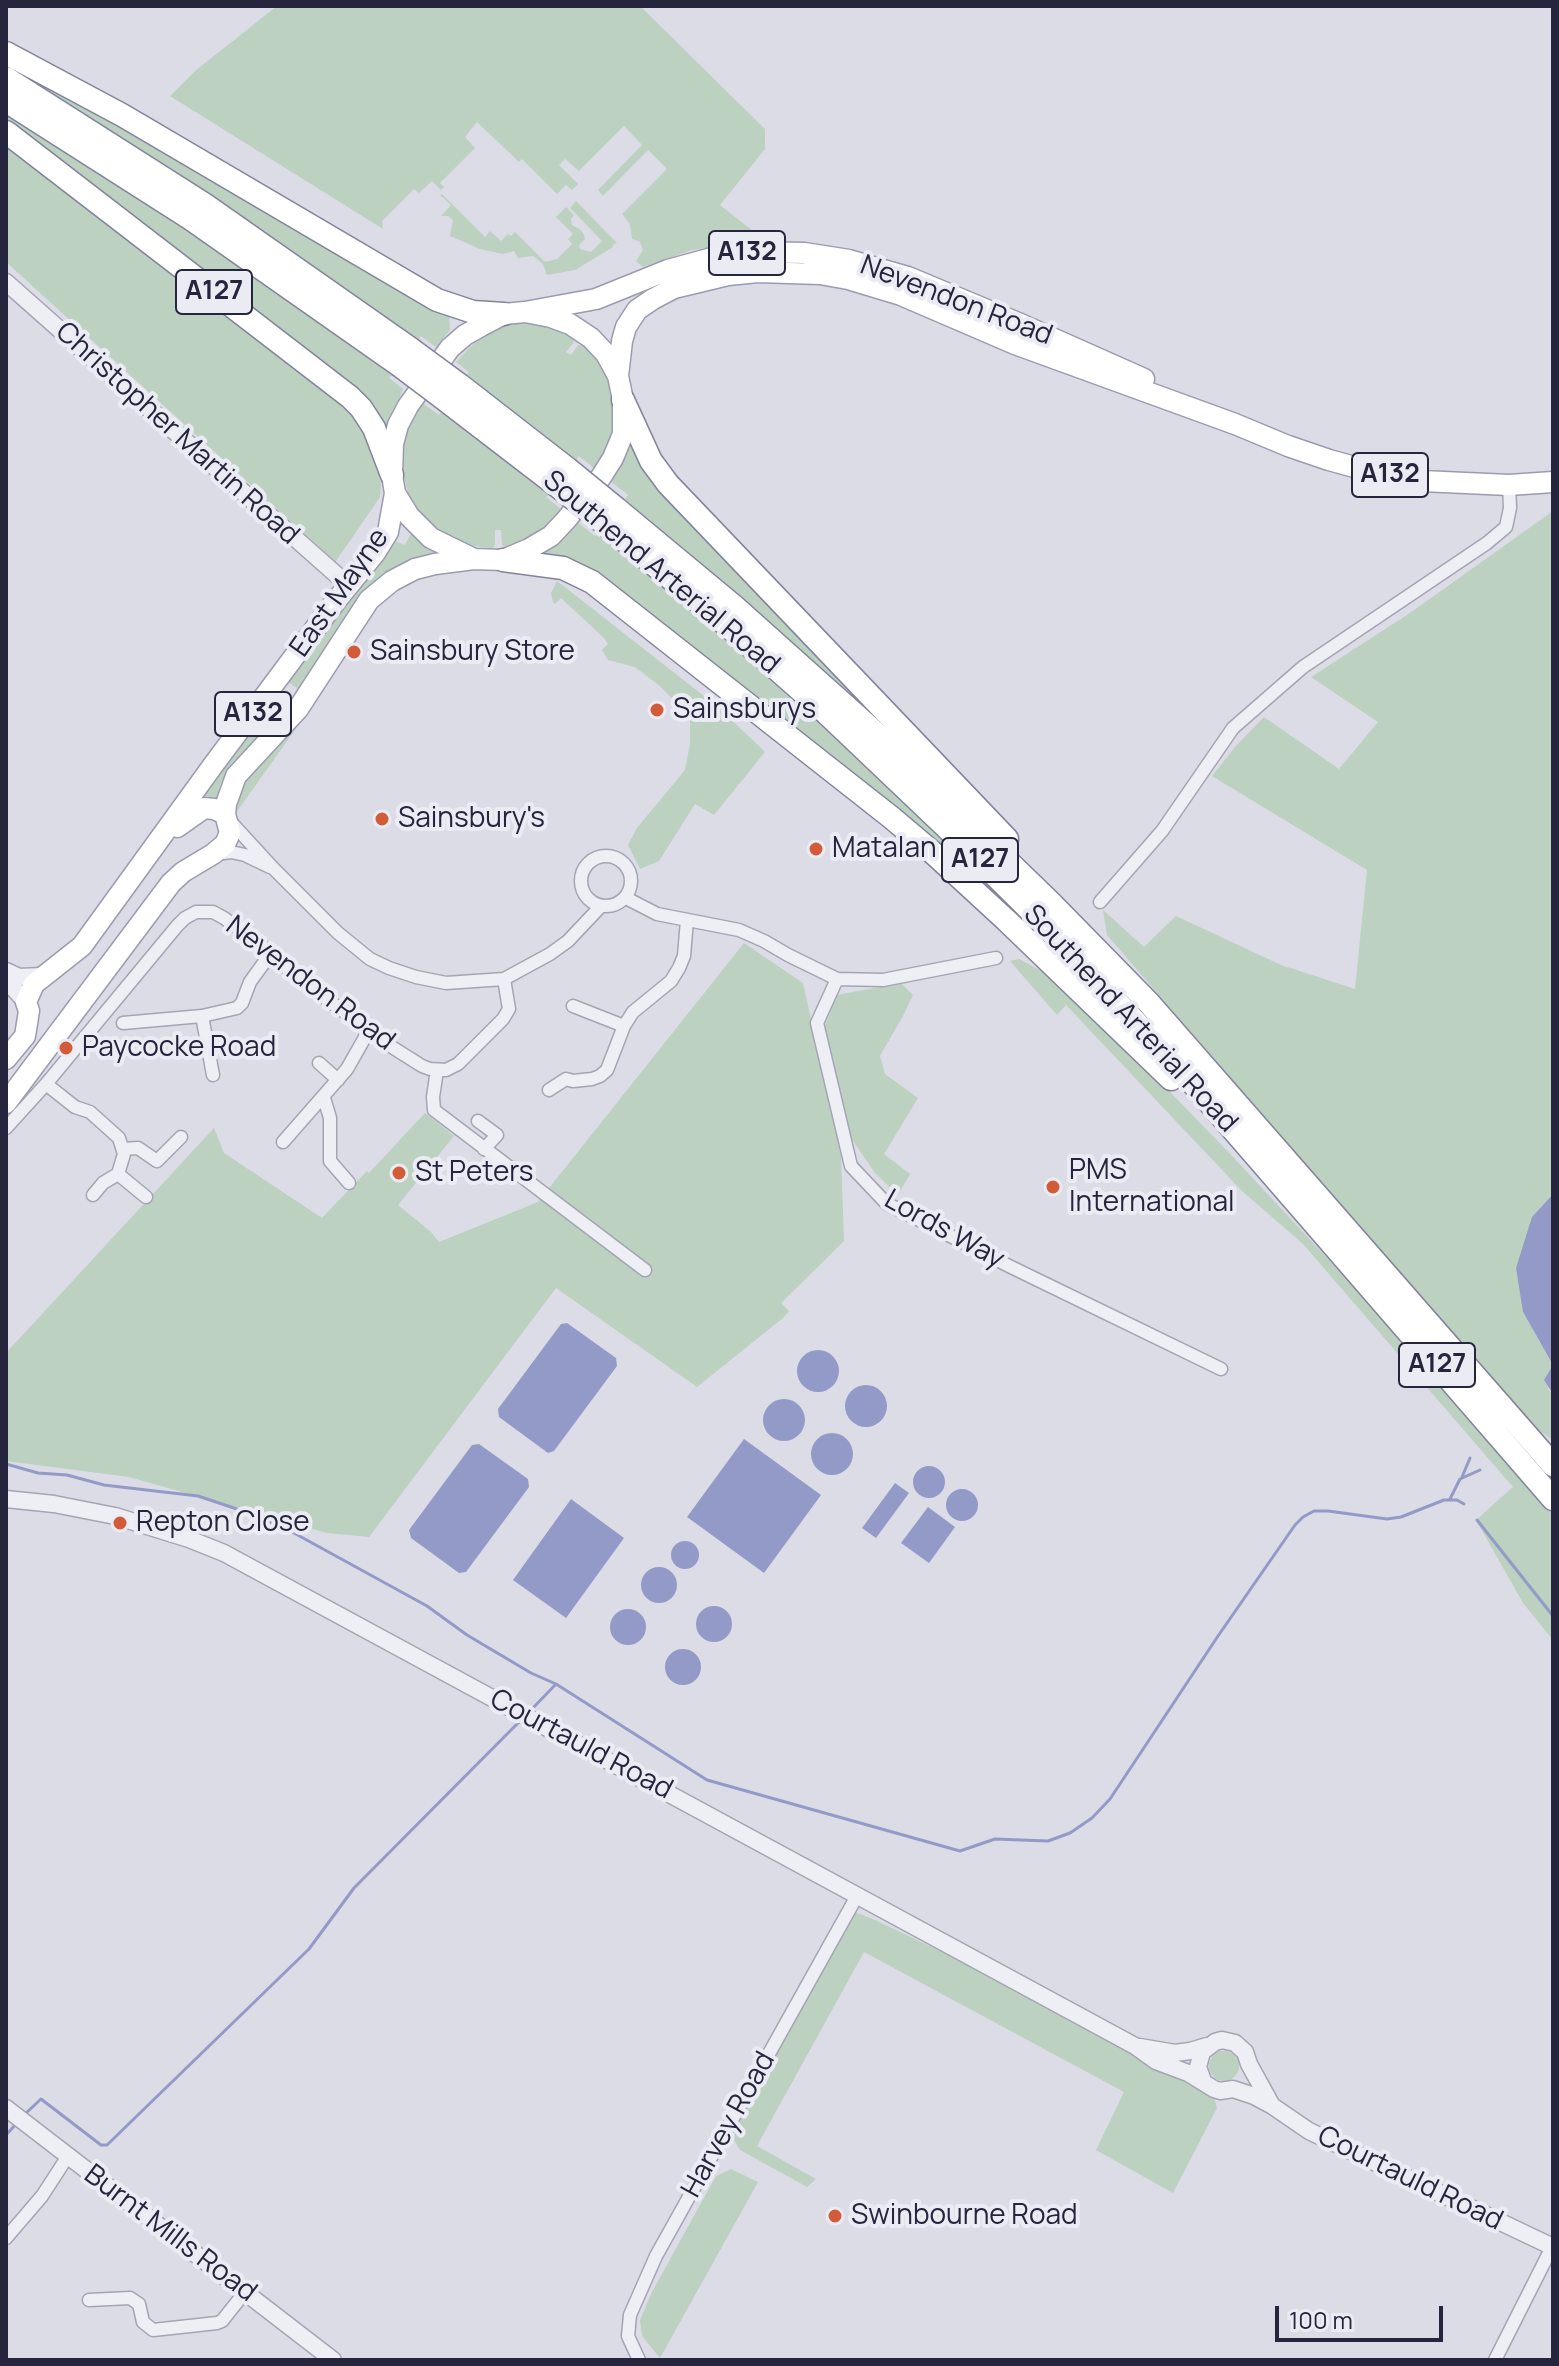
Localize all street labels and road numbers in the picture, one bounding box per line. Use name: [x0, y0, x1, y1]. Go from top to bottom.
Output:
road number: A132: [709, 231, 785, 275]
street label: Nevendon Road: [855, 249, 1057, 353]
road number: A127: [176, 270, 252, 314]
street label: Christopher Martin Road: [48, 316, 306, 552]
road number: A132: [1352, 453, 1428, 497]
street label: Southend Arterial Road: [536, 464, 786, 682]
street label: East Mayne: [284, 522, 396, 664]
road number: A132: [215, 692, 291, 736]
road number: A127: [942, 838, 1018, 882]
street label: Southend Arterial Road: [1016, 898, 1244, 1140]
street label: Nevendon Road: [219, 910, 401, 1058]
street label: Lords Way: [878, 1183, 1010, 1277]
road number: A127: [1399, 1343, 1475, 1387]
street label: Courtauld Road: [484, 1683, 678, 1807]
street label: Harvey Road: [675, 2046, 783, 2204]
street label: Courtauld Road: [1312, 2120, 1508, 2238]
street label: Burnt Mills Road: [77, 2158, 263, 2310]

